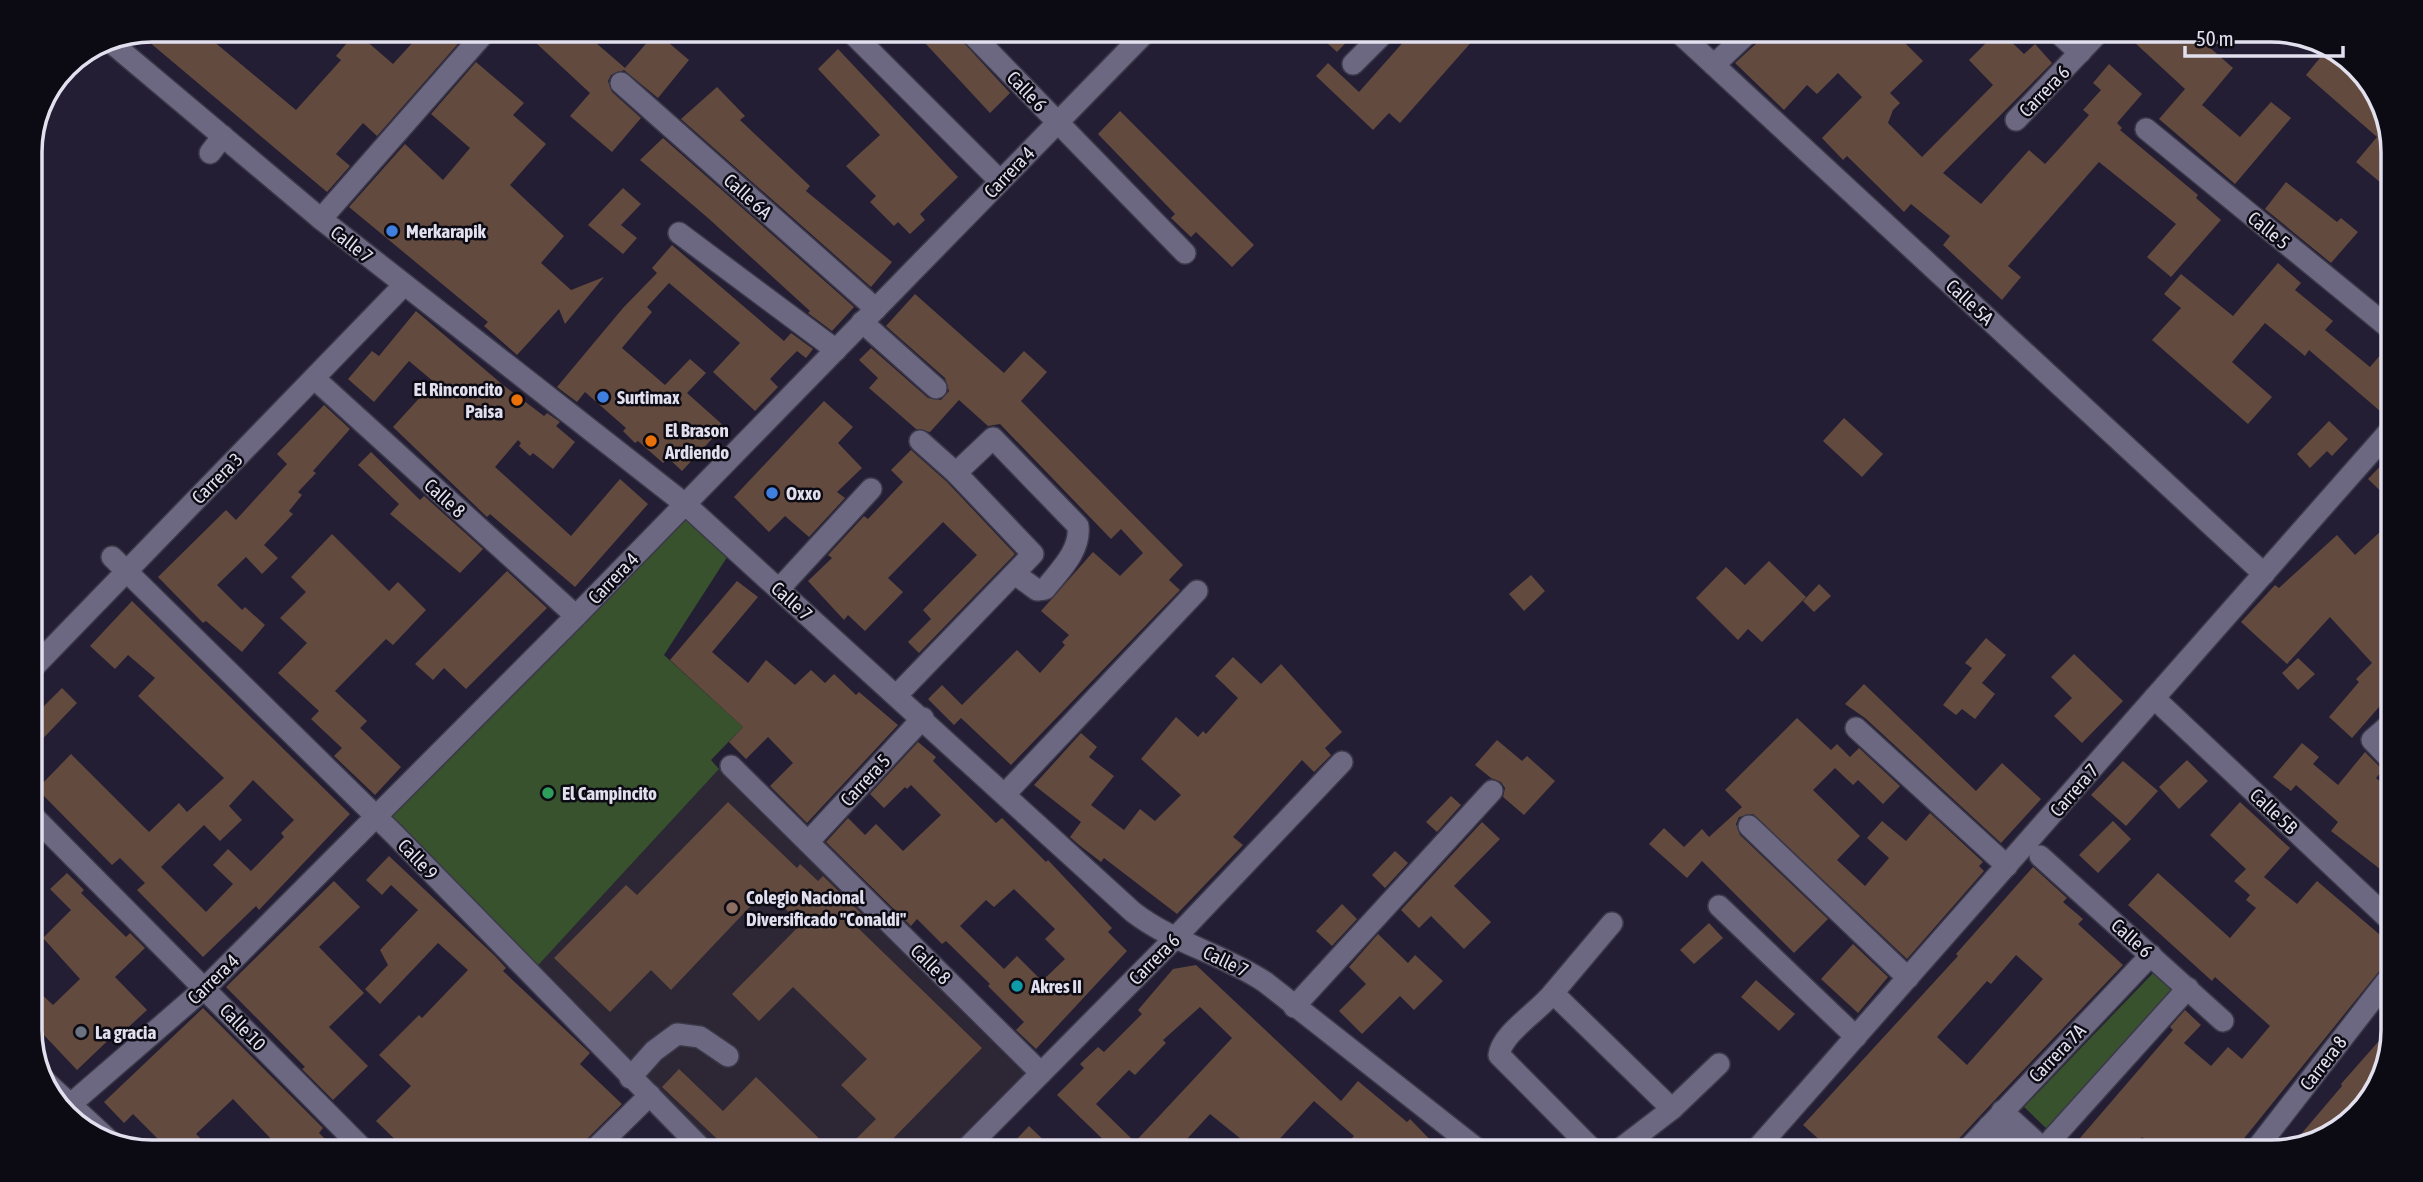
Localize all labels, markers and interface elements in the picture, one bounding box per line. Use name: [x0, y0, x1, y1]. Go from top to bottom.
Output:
scale bar: [2185, 14, 2342, 58]
text: 50 m: [2196, 26, 2234, 50]
street label: Carrera 6: [2014, 61, 2074, 121]
street label: Calle 6: [1003, 66, 1051, 116]
street label: Carrera 4: [979, 142, 1039, 202]
street label: Calle 6A: [720, 169, 777, 224]
street label: Calle 5: [2244, 207, 2294, 253]
place label: Merkarapik: [406, 220, 487, 242]
street label: Calle 7: [327, 221, 377, 267]
marker: Merkarapik: [384, 223, 400, 239]
street label: Calle 5A: [1942, 275, 1999, 330]
place label: El Rinconcito Paisa: [413, 378, 503, 422]
place label: Surtimax: [617, 386, 680, 408]
marker: Surtimax: [595, 389, 611, 405]
marker: El Rinconcito Paisa: [509, 392, 525, 408]
place label: El Brason Ardiendo: [664, 419, 729, 463]
marker: El Brason Ardiendo: [643, 433, 659, 449]
street label: Carrera 3: [187, 448, 247, 508]
street label: Calle 8: [420, 474, 470, 522]
place label: Oxxo: [786, 482, 821, 504]
marker: Oxxo: [764, 485, 780, 501]
street label: Carrera 4: [583, 548, 643, 608]
street label: Calle 7: [767, 577, 817, 625]
street label: Carrera 5: [836, 750, 894, 810]
street label: Carrera 7: [2045, 759, 2103, 821]
place label: El Campincito: [562, 782, 657, 804]
street label: Calle 5B: [2246, 784, 2302, 838]
marker: El Campincito: [540, 785, 556, 801]
street label: Calle 9: [394, 834, 442, 884]
place label: Colegio Nacional Diversificado "Conaldi": [746, 886, 906, 930]
marker: Colegio Nacional Diversificado "Conaldi": [724, 900, 740, 916]
street label: Calle 6: [2107, 914, 2157, 962]
street label: Carrera 6: [1124, 929, 1184, 989]
street label: Calle 8: [906, 939, 956, 989]
street label: Calle 7: [1200, 941, 1252, 981]
street label: Carrera 4: [183, 949, 243, 1009]
place label: Akres II: [1030, 975, 1082, 997]
marker: Akres II: [1009, 978, 1025, 994]
street label: Calle 10: [216, 999, 271, 1055]
street label: Carrera 7A: [2024, 1019, 2090, 1087]
place label: La gracia: [95, 1021, 156, 1043]
marker: La gracia: [73, 1024, 89, 1040]
street label: Carrera 8: [2295, 1031, 2351, 1095]

